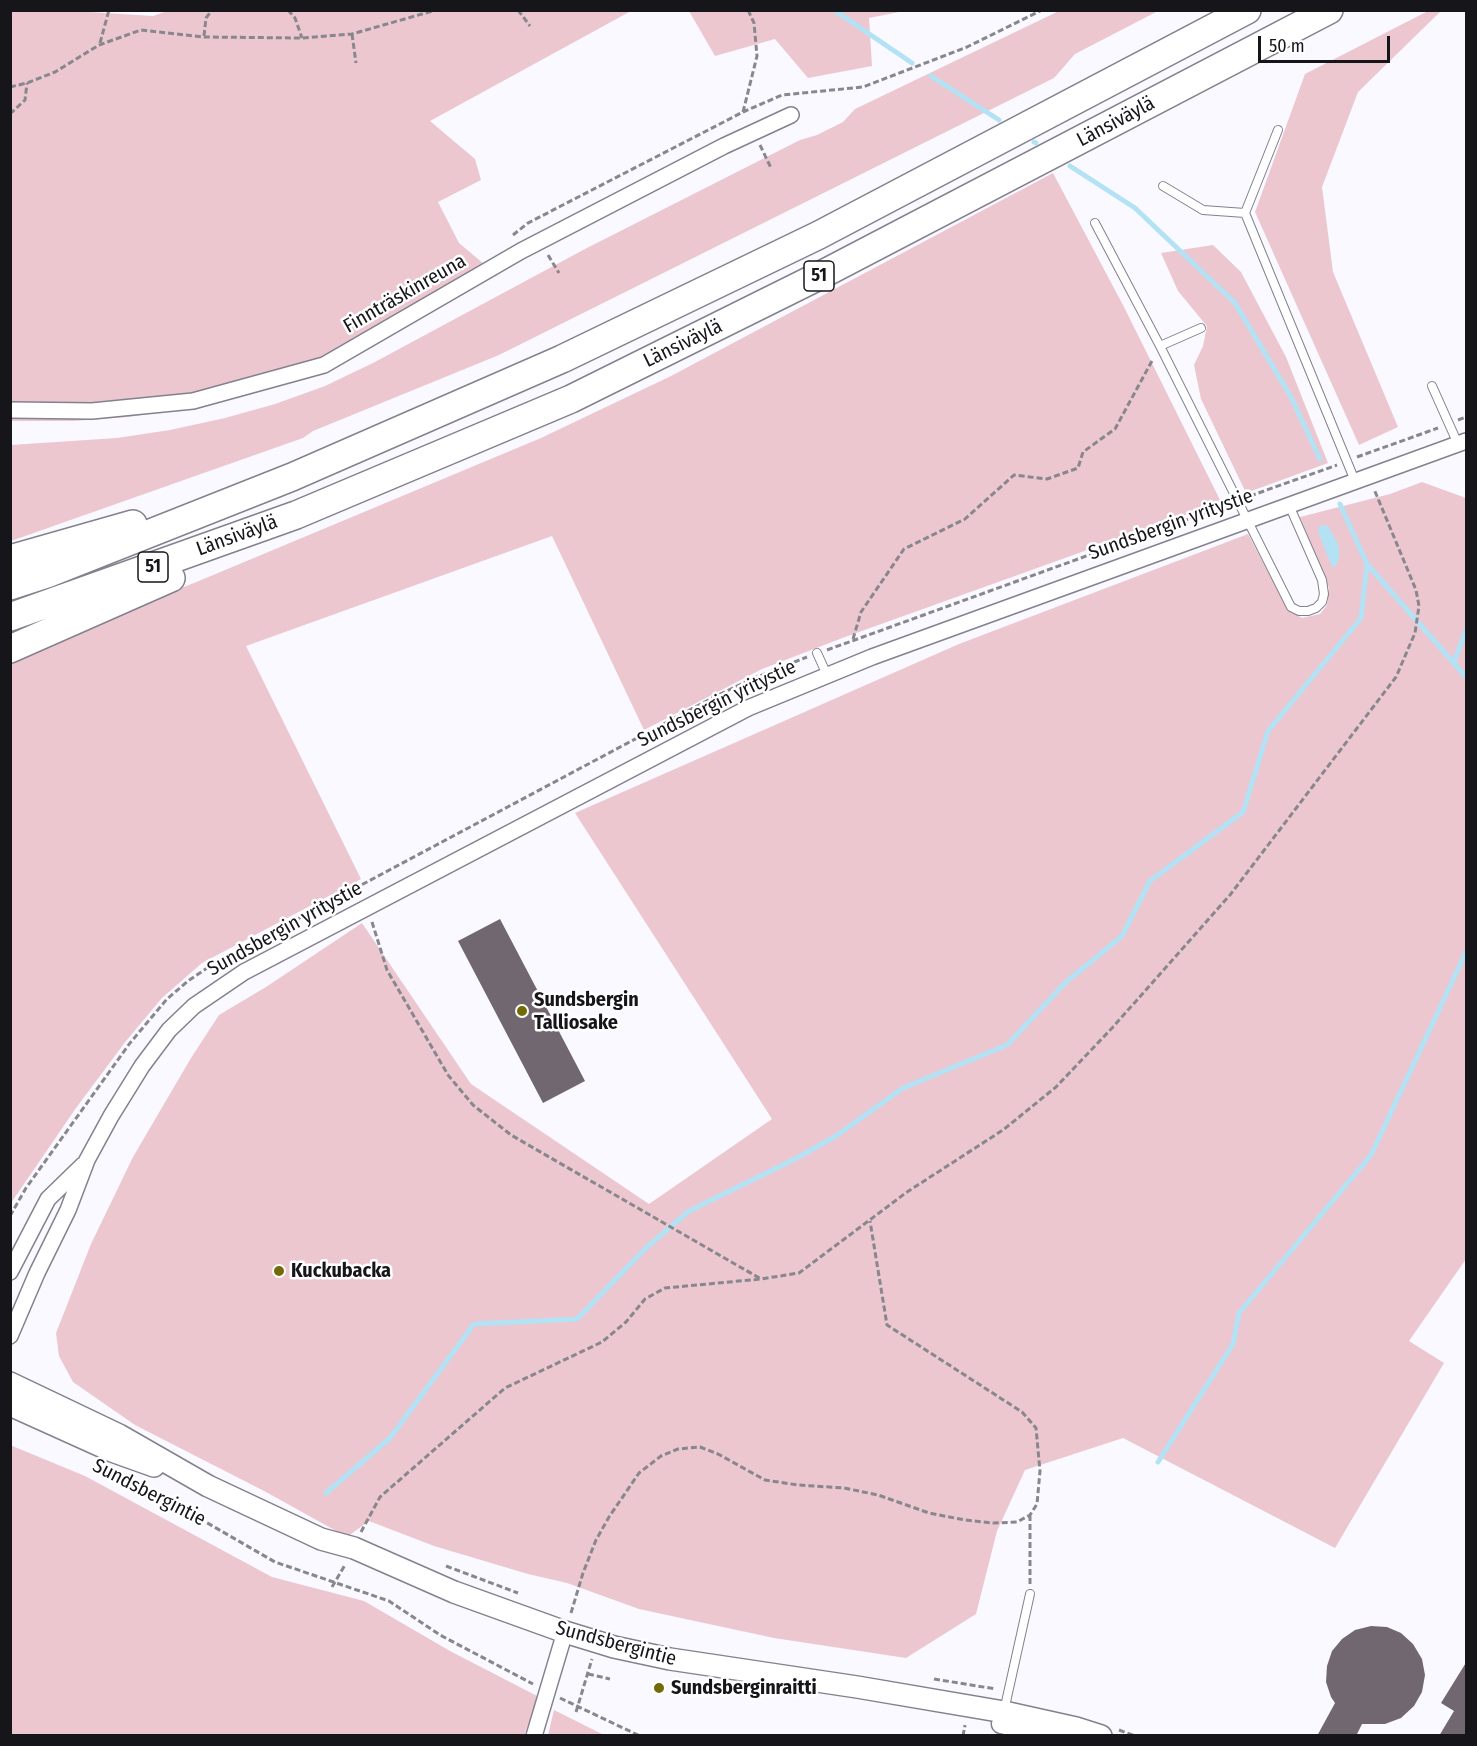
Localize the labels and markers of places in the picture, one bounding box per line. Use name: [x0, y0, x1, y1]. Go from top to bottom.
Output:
place label: Sundsbergin Talliosake: [534, 988, 639, 1035]
marker: Sundsbergin Talliosake: [515, 1004, 529, 1018]
place label: Kuckubacka: [291, 1259, 391, 1283]
marker: Kuckubacka: [272, 1264, 286, 1278]
place label: Sundsberginraitti: [671, 1676, 817, 1700]
marker: Sundsberginraitti: [652, 1681, 666, 1695]

